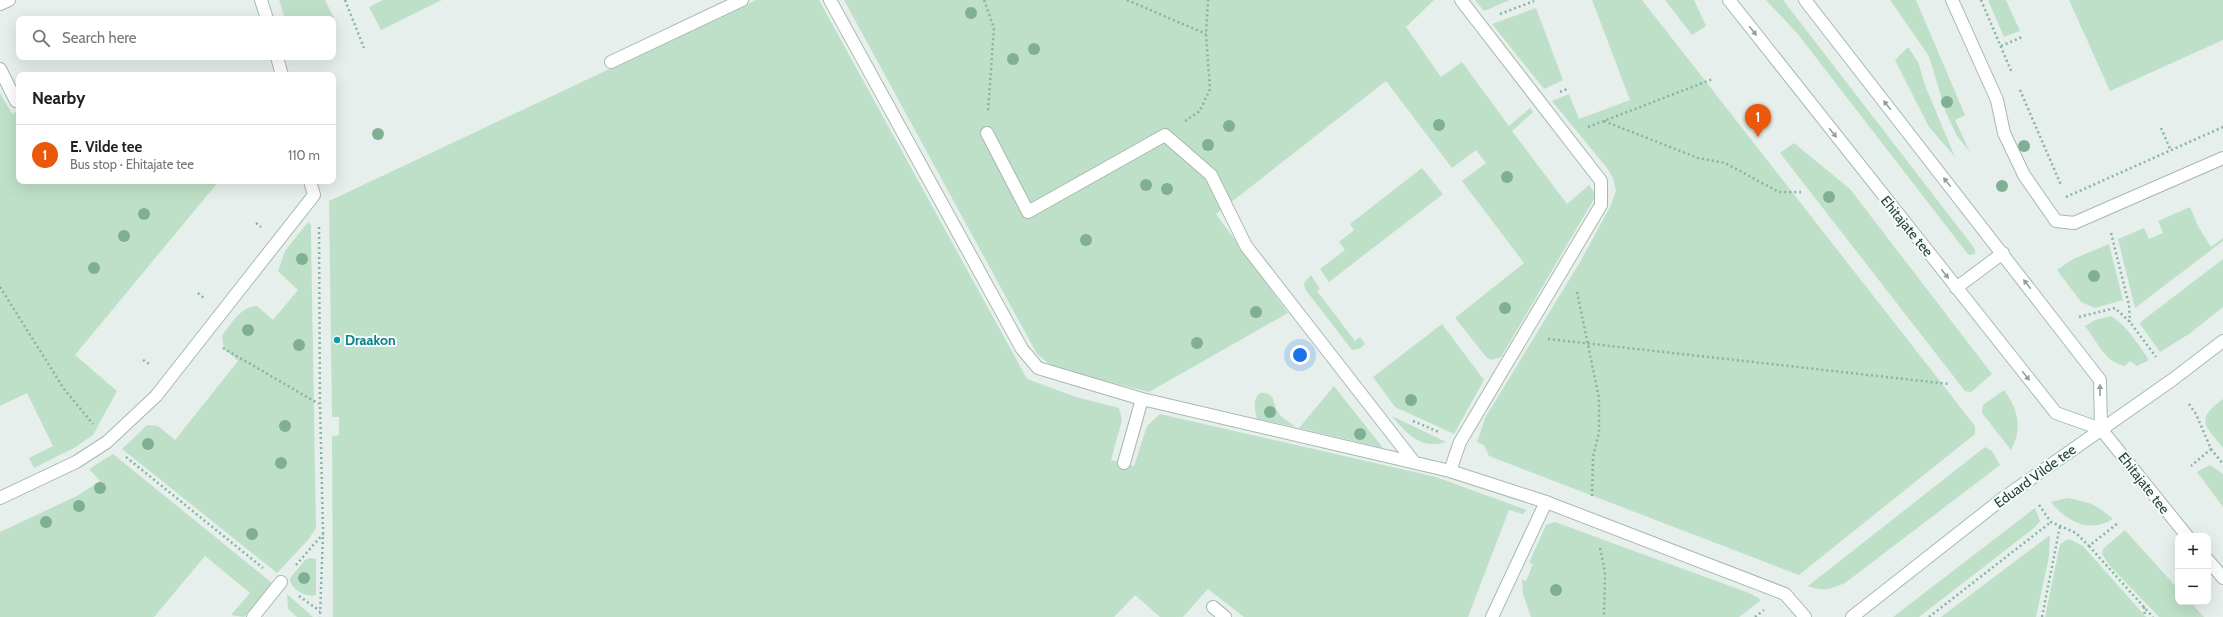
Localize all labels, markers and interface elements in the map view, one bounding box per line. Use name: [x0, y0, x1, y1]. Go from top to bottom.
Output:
search box: [16, 16, 336, 60]
one-way arrow: [1749, 25, 1757, 36]
icon: search: [30, 27, 52, 49]
text: Search here: [62, 29, 137, 47]
text: Nearby: [32, 88, 85, 108]
one-way arrow: [1882, 99, 1891, 110]
pin: 1: [1745, 104, 1771, 137]
one-way arrow: [1829, 128, 1837, 139]
text: E. Vilde tee: [70, 138, 142, 156]
text: 1: [43, 147, 47, 163]
text: 110 m: [288, 147, 320, 163]
text: Bus stop · Ehitajate tee: [70, 156, 194, 172]
one-way arrow: [1943, 176, 1952, 187]
street label: Ehitajate tee: [1877, 192, 1937, 260]
one-way arrow: [1941, 269, 1949, 279]
one-way arrow: [2023, 279, 2032, 290]
place label: Draakon: [345, 331, 396, 349]
marker: Draakon: [332, 335, 342, 345]
your location: [1290, 345, 1310, 365]
one-way arrow: [2022, 370, 2030, 381]
one-way arrow: [2097, 384, 2104, 396]
street label: Eduard Vilde tee: [1990, 440, 2080, 512]
street label: Ehitajate tee: [2114, 449, 2174, 517]
map controls: [2175, 533, 2211, 605]
button: +: [2175, 533, 2211, 569]
button: −: [2175, 569, 2211, 605]

